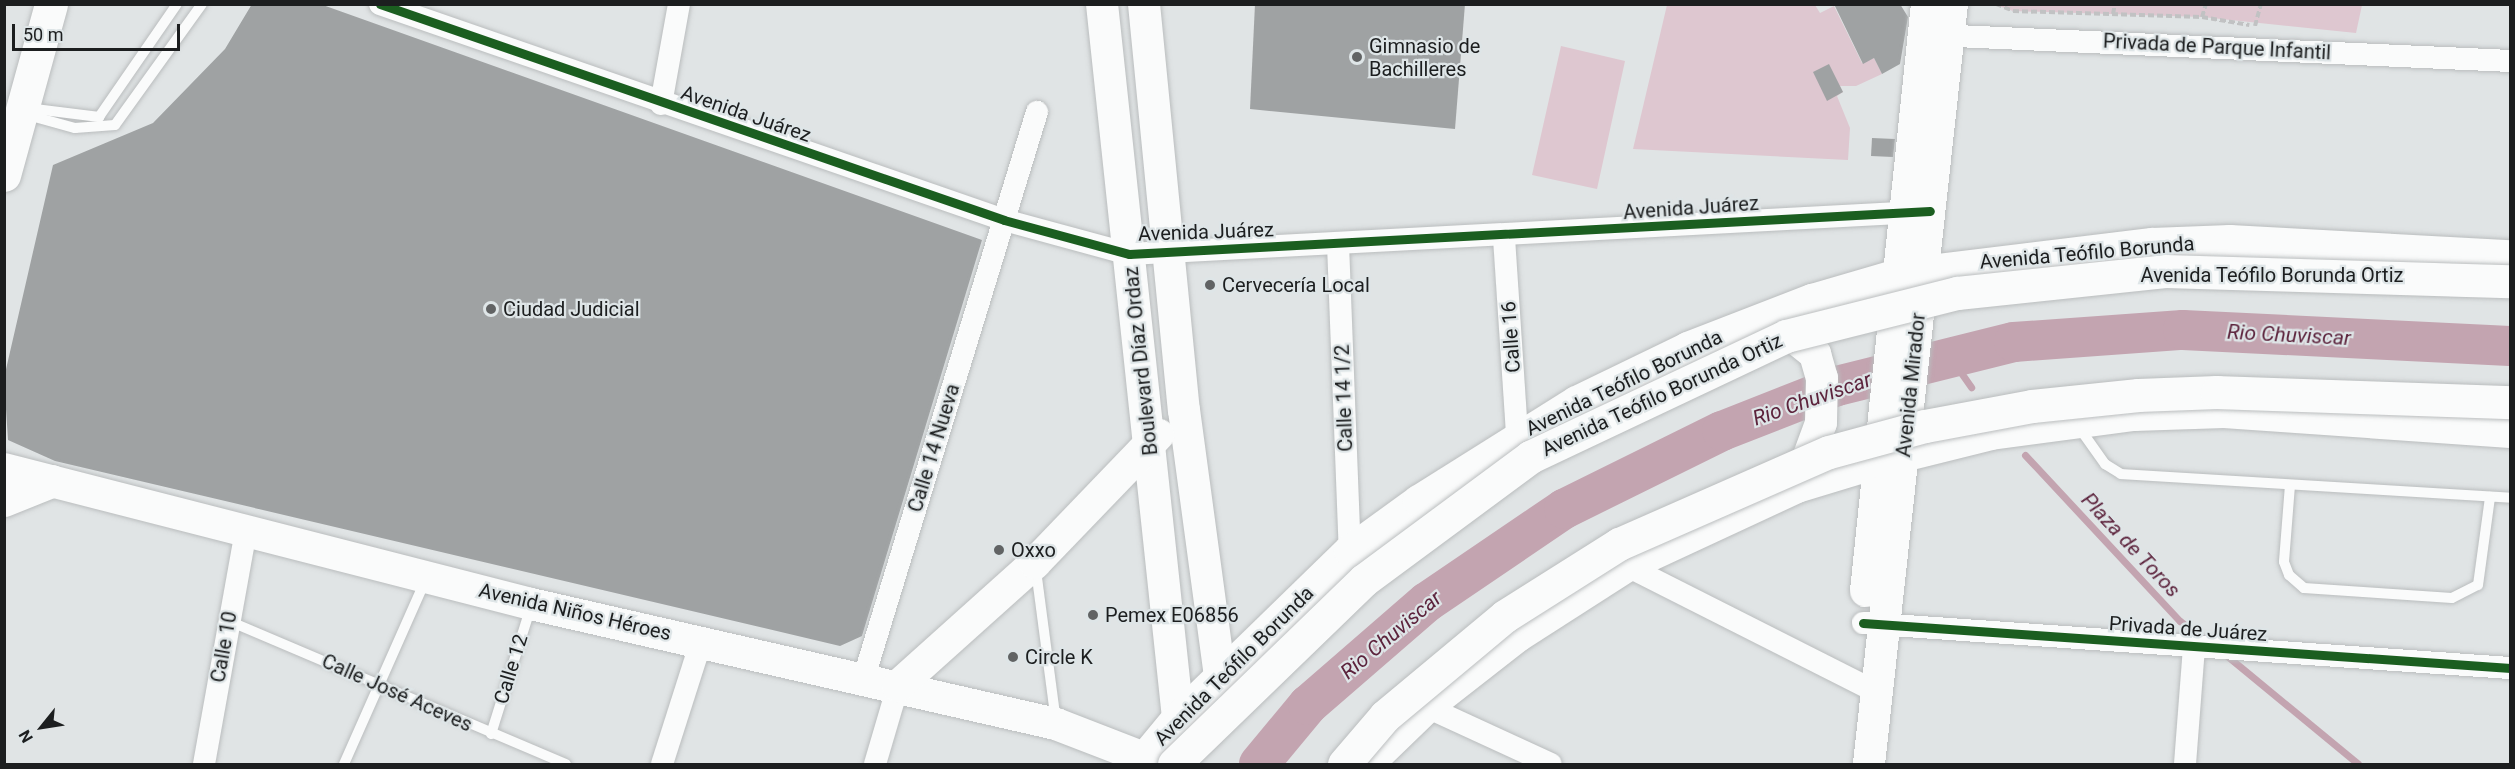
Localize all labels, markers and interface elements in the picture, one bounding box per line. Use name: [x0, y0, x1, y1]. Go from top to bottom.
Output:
scale bar: [15, 12, 183, 50]
text: 50 m: [23, 24, 63, 45]
street label: Privada de Parque Infantil: [2102, 29, 2332, 65]
place label: Gimnasio de Bachilleres: [1369, 34, 1480, 81]
marker: Gimnasio de Bachilleres: [1350, 50, 1364, 64]
street label: Avenida Juárez: [678, 81, 814, 147]
street label: Avenida Juárez: [1622, 191, 1760, 225]
street label: Avenida Juárez: [1138, 218, 1274, 246]
street label: Avenida Teófilo Borunda: [1978, 232, 2196, 274]
street label: Avenida Teófilo Borunda Ortiz: [2140, 263, 2404, 287]
street label: Boulevard Díaz Ordaz: [1119, 265, 1163, 457]
place label: Cervecería Local: [1222, 273, 1370, 297]
marker: Cervecería Local: [1203, 278, 1217, 292]
place label: Ciudad Judicial: [503, 297, 640, 321]
street label: Calle 16: [1497, 300, 1525, 374]
marker: Ciudad Judicial: [484, 302, 498, 316]
street label: Avenida Mirador: [1891, 312, 1931, 458]
water label: Rio Chuviscar: [2226, 319, 2352, 351]
street label: Avenida Teófilo Borunda: [1522, 325, 1726, 441]
street label: Avenida Teófilo Borunda Ortiz: [1538, 329, 1786, 461]
street label: Calle 14 1/2: [1330, 344, 1358, 452]
water label: Rio Chuviscar: [1749, 367, 1875, 431]
street label: Calle 14 Nueva: [903, 381, 965, 515]
water label: Plaza de Toros: [2076, 487, 2186, 603]
place label: Oxxo: [1011, 538, 1056, 562]
marker: Oxxo: [992, 543, 1006, 557]
street label: Avenida Niños Héroes: [477, 578, 673, 646]
street label: Avenida Teófilo Borunda: [1149, 581, 1319, 751]
water label: Rio Chuviscar: [1335, 586, 1447, 684]
place label: Pemex E06856: [1105, 603, 1239, 627]
marker: Pemex E06856: [1086, 608, 1100, 622]
street label: Calle 10: [206, 610, 242, 684]
street label: Privada de Juárez: [2108, 611, 2268, 647]
street label: Calle 12: [489, 631, 533, 707]
place label: Circle K: [1025, 645, 1093, 669]
street label: Calle José Aceves: [318, 649, 476, 737]
marker: Circle K: [1006, 650, 1020, 664]
north arrow: [12, 697, 72, 757]
text: N: [15, 727, 37, 746]

